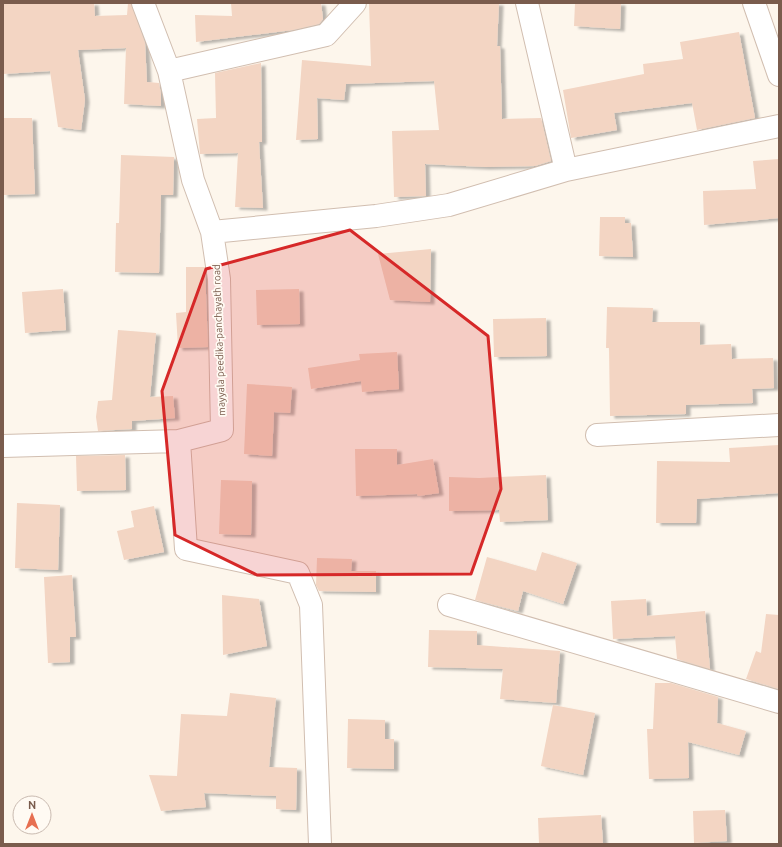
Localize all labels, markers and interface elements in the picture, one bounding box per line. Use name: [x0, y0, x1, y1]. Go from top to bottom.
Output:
street label: mayyala peedika-panchayath road: [211, 264, 227, 416]
north arrow: [12, 795, 52, 835]
text: N: [28, 799, 36, 811]

